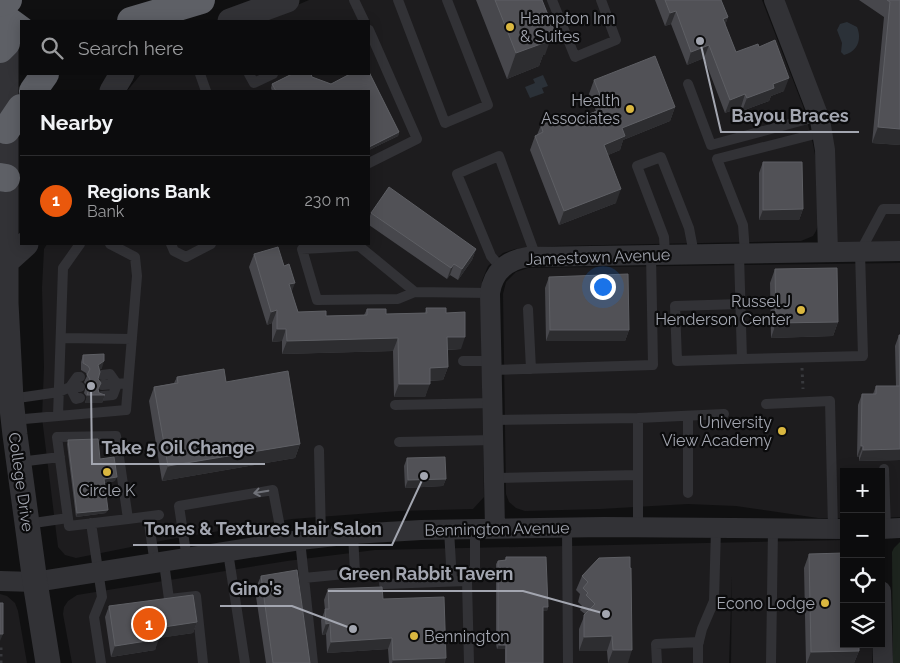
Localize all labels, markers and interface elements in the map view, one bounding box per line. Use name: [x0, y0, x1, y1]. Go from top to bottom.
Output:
place label: Hampton Inn & Suites: [520, 9, 616, 46]
search box: [20, 20, 370, 75]
marker: Hampton Inn & Suites: [504, 21, 516, 33]
icon: search: [38, 34, 66, 62]
text: Search here: [78, 37, 184, 59]
place label: Health Associates: [541, 91, 620, 128]
callout: Bayou Braces: [721, 99, 859, 132]
marker: Health Associates: [624, 103, 636, 115]
text: Bayou Braces: [731, 105, 849, 126]
text: Nearby: [40, 110, 113, 135]
text: Regions Bank: [87, 180, 210, 202]
text: 1: [52, 191, 60, 210]
text: 230 m: [305, 191, 350, 210]
text: Bank: [87, 202, 124, 221]
street label: Jamestown Avenue: [525, 245, 671, 269]
your location: [590, 274, 616, 300]
place label: Russel J Henderson Center: [655, 292, 791, 329]
marker: Russel J Henderson Center: [795, 304, 807, 316]
place label: University View Academy: [662, 413, 772, 450]
marker: University View Academy: [776, 425, 788, 437]
street label: College Drive: [5, 431, 37, 533]
callout: Take 5 Oil Change: [92, 431, 265, 464]
text: Take 5 Oil Change: [101, 437, 255, 458]
marker: Circle K: [101, 466, 113, 478]
map controls: [840, 468, 885, 648]
button: +: [840, 468, 885, 513]
place label: Circle K: [79, 481, 136, 500]
one-way arrow: [253, 488, 269, 498]
callout: Tones & Textures Hair Salon: [133, 512, 392, 545]
button: −: [840, 513, 885, 558]
text: Tones & Textures Hair Salon: [144, 518, 382, 539]
street label: Bennington Avenue: [424, 518, 570, 540]
callout: Green Rabbit Tavern: [328, 558, 523, 591]
button: locate: [840, 558, 885, 603]
text: Green Rabbit Tavern: [339, 563, 513, 584]
callout: Gino's: [220, 573, 292, 606]
text: Gino's: [230, 578, 282, 599]
place label: Econo Lodge: [716, 594, 815, 613]
marker: Econo Lodge: [819, 597, 831, 609]
button: layers: [840, 603, 885, 648]
pin: 1: [133, 605, 165, 643]
place label: Bennington: [424, 627, 509, 646]
marker: Bennington: [408, 630, 420, 642]

